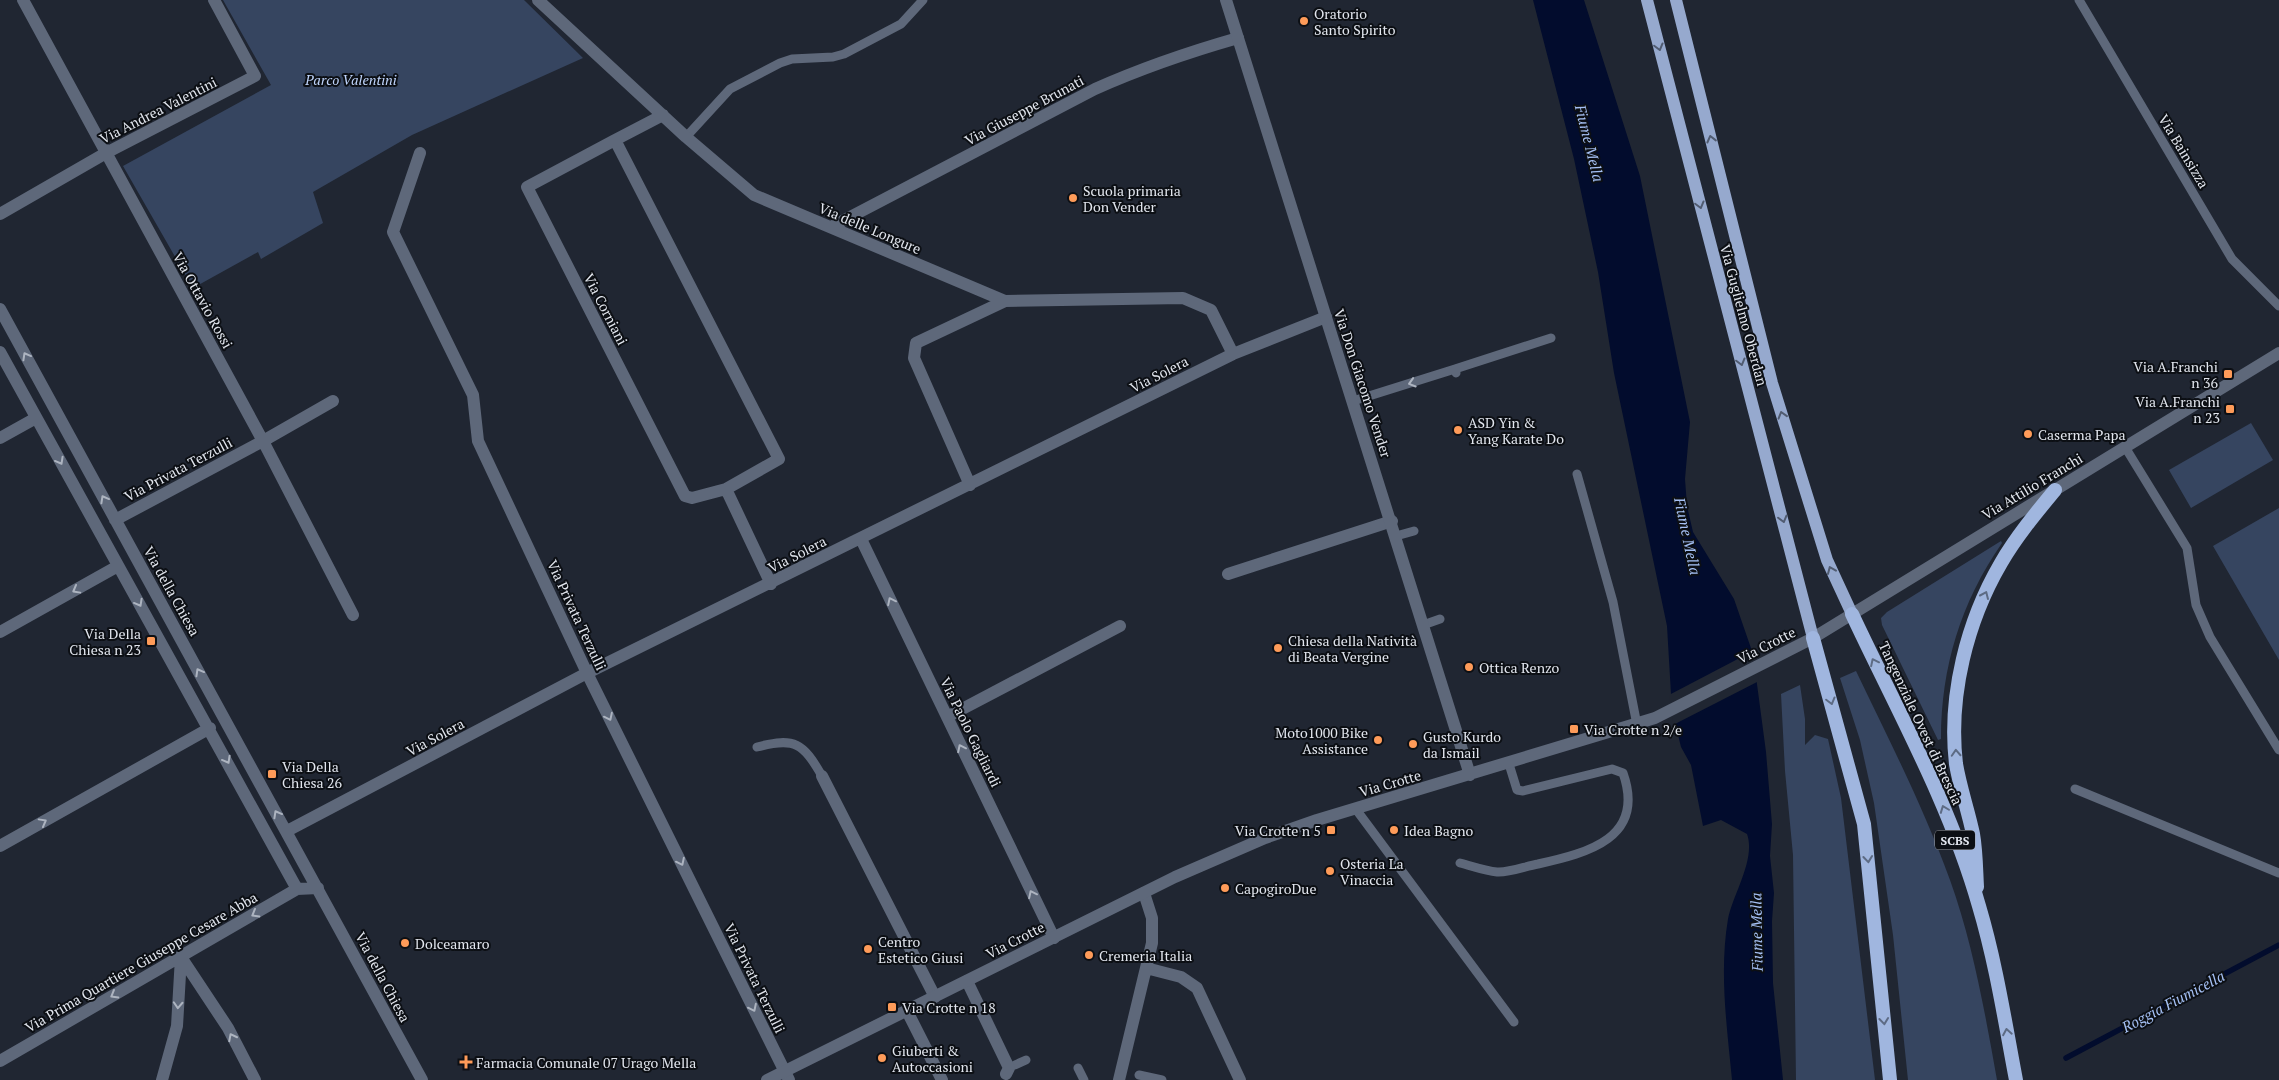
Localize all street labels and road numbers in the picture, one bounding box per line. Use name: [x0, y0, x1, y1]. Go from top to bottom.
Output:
street label: Via Giuseppe Brunati: [961, 71, 1087, 149]
street label: Via Andrea Valentini: [96, 72, 220, 148]
street label: Via Bainsizza: [2154, 110, 2214, 192]
street label: Via delle Longure: [816, 198, 924, 258]
street label: Via Guglielmo Oberdan: [1716, 242, 1772, 389]
street label: Via Ottavio Rossi: [169, 248, 237, 352]
street label: Via Corniani: [580, 270, 632, 348]
street label: Via Don Giacomo Vender: [1330, 306, 1396, 460]
street label: Via Solera: [1127, 351, 1191, 397]
street label: Via Privata Terzulli: [121, 433, 235, 505]
street label: Via Attilio Franchi: [1978, 448, 2086, 524]
street label: Via Solera: [765, 531, 829, 577]
street label: Via della Chiesa: [140, 543, 204, 639]
street label: Via Privata Terzulli: [543, 557, 611, 673]
street label: Via Crotte: [1733, 622, 1799, 668]
street label: Tangenziale Ovest di Brescia: [1875, 638, 1967, 808]
street label: Via Paolo Gagliardi: [936, 674, 1006, 790]
street label: Via Solera: [403, 714, 467, 760]
street label: Via Crotte: [1357, 765, 1423, 801]
road number: SCBS: [1935, 830, 1975, 850]
street label: Via Prima Quartiere Giuseppe Cesare Abba: [21, 887, 261, 1037]
street label: Via Crotte: [982, 917, 1048, 963]
street label: Via Privata Terzulli: [720, 920, 790, 1036]
street label: Via della Chiesa: [351, 929, 415, 1025]

